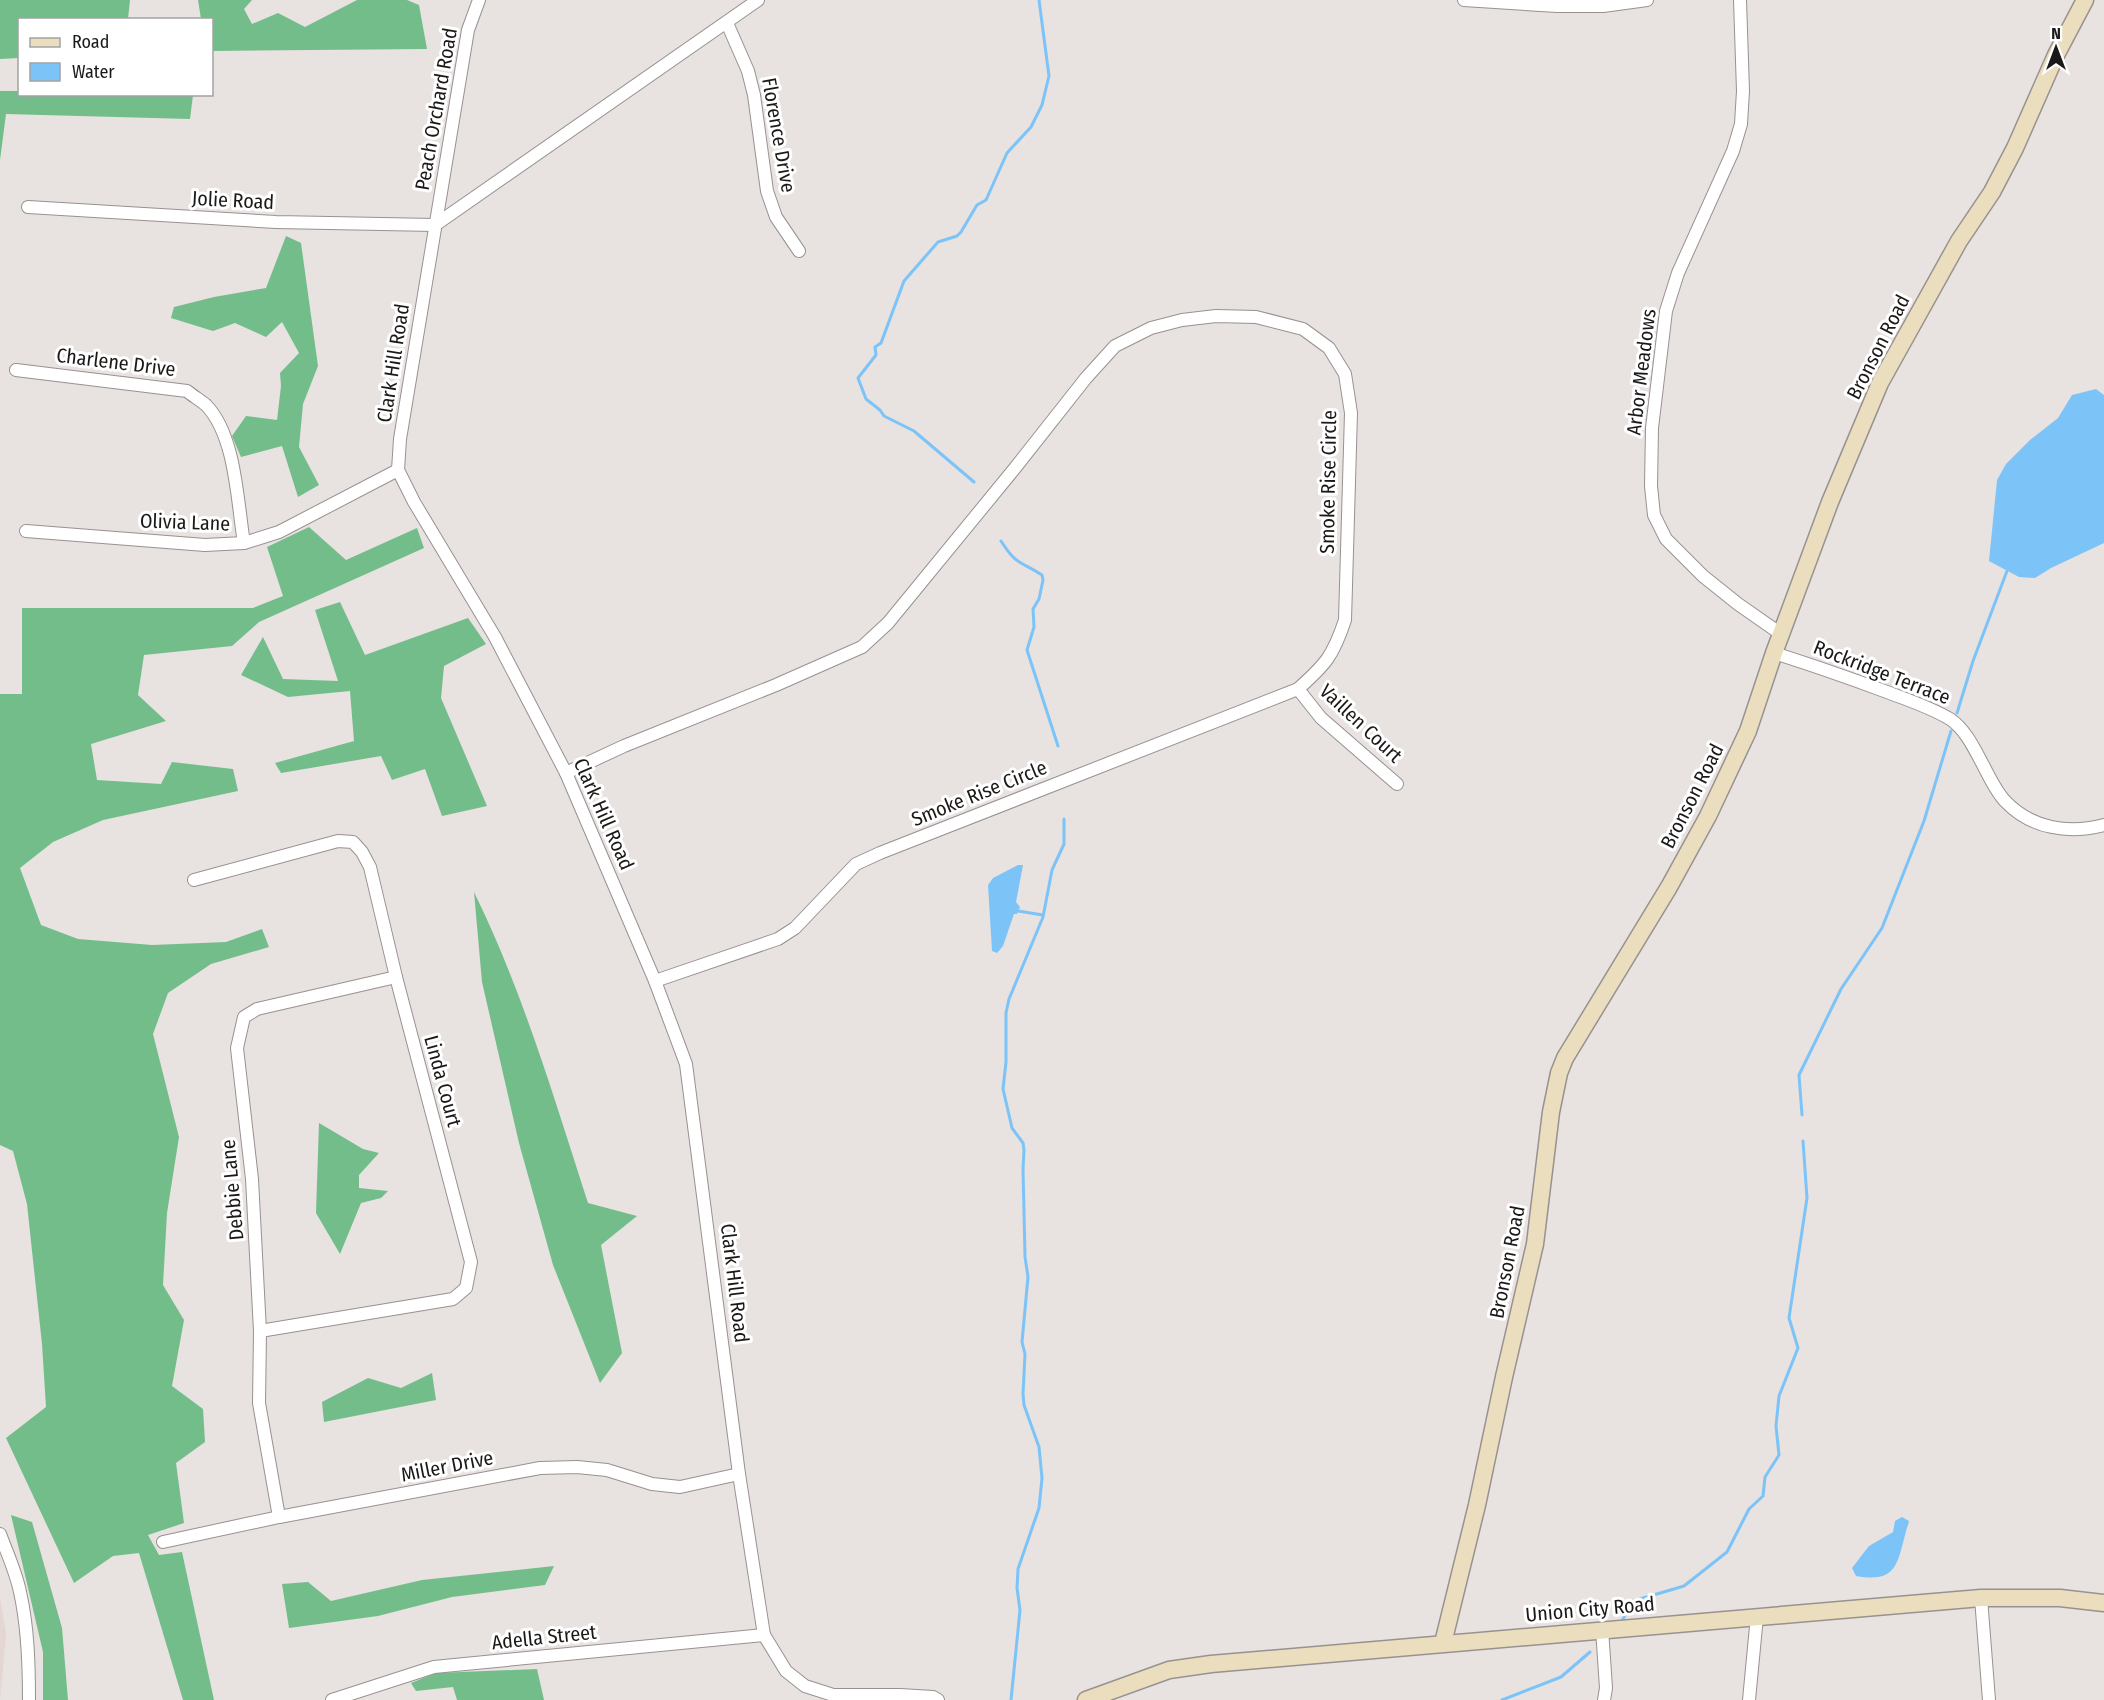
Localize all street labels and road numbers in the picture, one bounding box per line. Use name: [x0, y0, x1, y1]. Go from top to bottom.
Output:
street label: Peach Orchard Road: [410, 26, 462, 192]
street label: Florence Drive: [757, 76, 801, 194]
street label: Jolie Road: [191, 186, 275, 214]
street label: Bronson Road: [1841, 291, 1915, 403]
street label: Clark Hill Road: [372, 302, 414, 424]
street label: Arbor Meadows: [1621, 308, 1661, 436]
street label: Charlene Drive: [55, 343, 177, 381]
street label: Smoke Rise Circle: [1315, 410, 1341, 554]
street label: Olivia Lane: [139, 508, 231, 536]
street label: Rockridge Terrace: [1810, 635, 1954, 709]
street label: Vaillen Court: [1315, 679, 1408, 768]
street label: Bronson Road: [1655, 740, 1729, 852]
street label: Clark Hill Road: [569, 754, 639, 874]
street label: Smoke Rise Circle: [908, 755, 1050, 831]
street label: Linda Court: [419, 1033, 467, 1130]
street label: Debbie Lane: [216, 1138, 248, 1242]
street label: Bronson Road: [1484, 1204, 1530, 1320]
street label: Clark Hill Road: [716, 1222, 754, 1344]
street label: Miller Drive: [399, 1445, 495, 1487]
street label: Union City Road: [1524, 1591, 1656, 1627]
street label: Adella Street: [490, 1620, 598, 1654]

